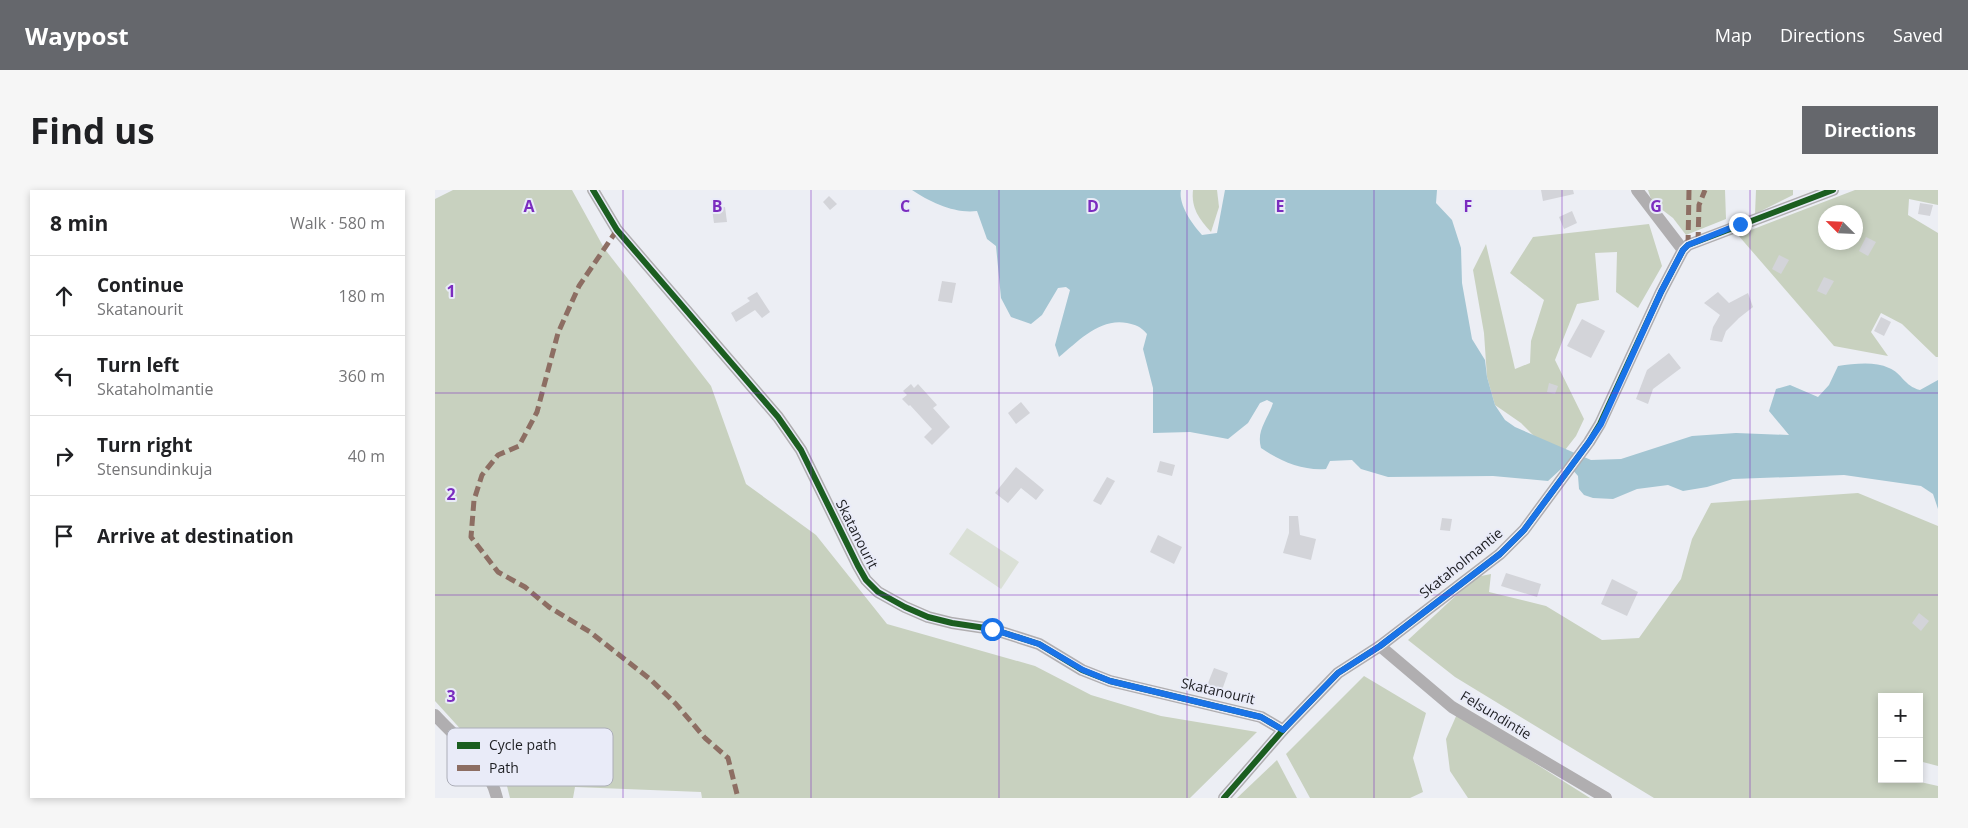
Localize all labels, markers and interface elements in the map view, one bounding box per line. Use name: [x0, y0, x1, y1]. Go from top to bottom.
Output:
text: Waypost: [25, 19, 129, 52]
text: Map: [1715, 23, 1752, 47]
text: Directions: [1780, 23, 1865, 47]
text: Saved: [1893, 23, 1943, 47]
button: Directions: [1802, 106, 1938, 154]
text: Find us: [30, 107, 155, 154]
text: A: [523, 195, 535, 217]
text: B: [712, 195, 722, 217]
text: C: [900, 195, 910, 217]
text: D: [1087, 195, 1099, 217]
text: E: [1276, 195, 1285, 217]
text: F: [1464, 195, 1472, 217]
text: G: [1650, 195, 1662, 217]
north arrow: [1818, 205, 1863, 250]
text: 8 min: [50, 209, 108, 237]
text: Walk · 580 m: [290, 212, 385, 234]
route end: [1729, 213, 1752, 236]
text: Continue: [97, 272, 184, 298]
text: 1: [446, 280, 456, 302]
icon: ahead: [50, 282, 78, 310]
text: 180 m: [339, 285, 385, 307]
text: Skatanourit: [97, 298, 183, 320]
text: Turn left: [97, 352, 179, 378]
icon: left: [50, 362, 78, 390]
text: 360 m: [339, 365, 385, 387]
text: Skataholmantie: [97, 378, 213, 400]
text: Turn right: [97, 432, 192, 458]
icon: right: [50, 442, 78, 470]
text: 40 m: [348, 445, 385, 467]
text: Stensundinkuja: [97, 458, 212, 480]
text: 2: [446, 483, 456, 505]
street label: Skatanourit: [832, 496, 883, 572]
icon: arrive: [50, 522, 78, 550]
text: Arrive at destination: [97, 523, 294, 549]
street label: Skataholmantie: [1415, 523, 1506, 602]
route start: [981, 618, 1004, 641]
street label: Skatanourit: [1179, 673, 1257, 708]
text: 3: [446, 685, 456, 707]
street label: Felsundintie: [1457, 686, 1535, 743]
map controls: [1878, 693, 1923, 783]
button: +: [1878, 693, 1923, 738]
legend: [447, 728, 613, 786]
text: Cycle path: [489, 735, 557, 754]
button: −: [1878, 738, 1923, 783]
text: Path: [489, 758, 519, 777]

